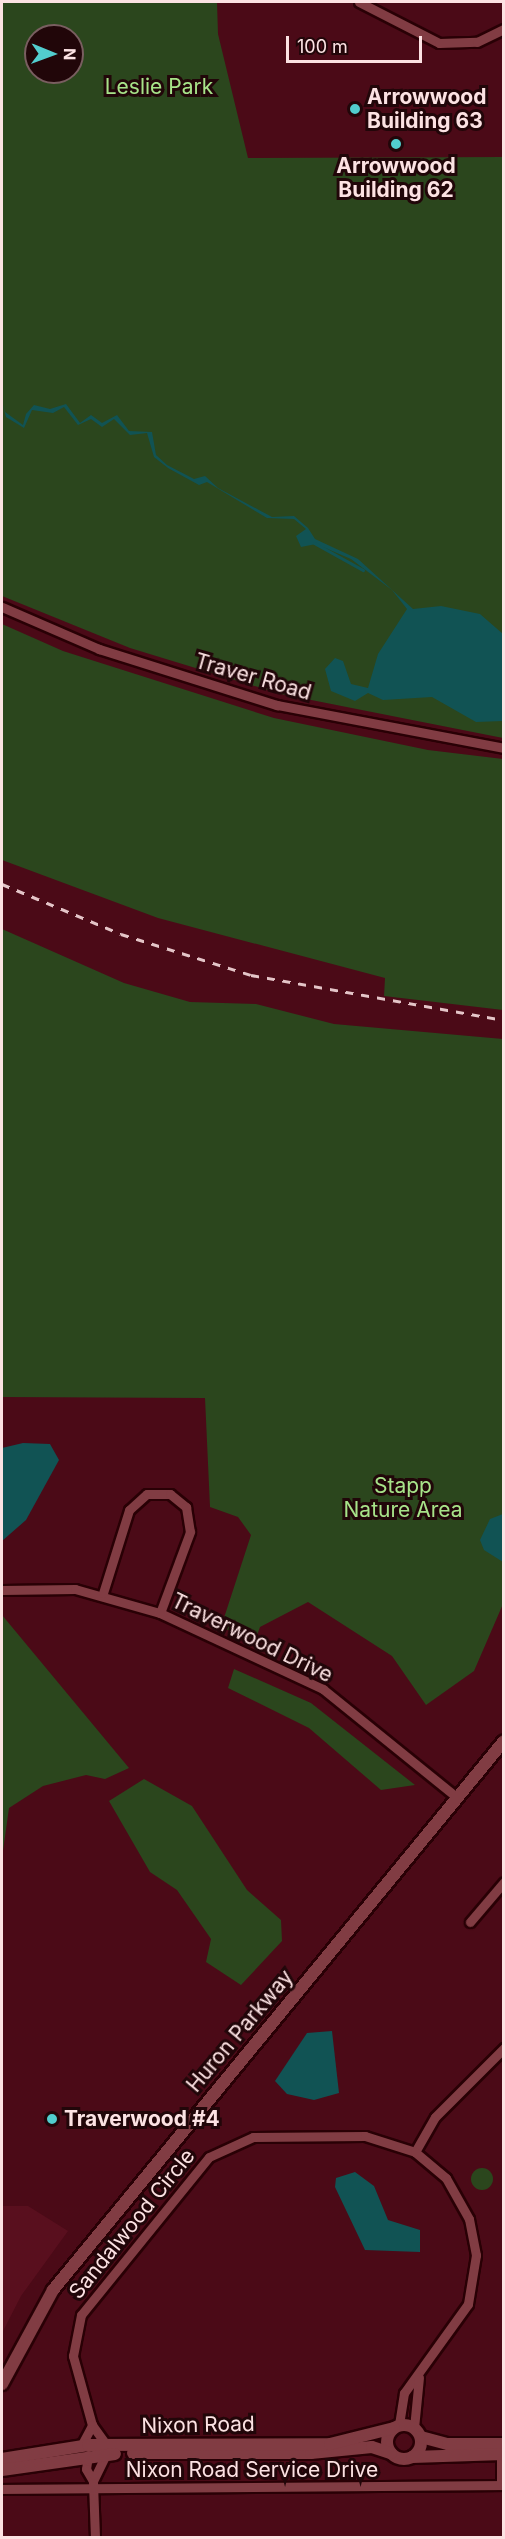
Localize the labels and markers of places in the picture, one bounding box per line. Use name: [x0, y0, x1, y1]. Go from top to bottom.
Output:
place label: Arrowwood Building 63: [367, 84, 486, 134]
marker: Arrowwood Building 63: [348, 102, 362, 116]
marker: Arrowwood Building 62: [389, 137, 403, 151]
place label: Arrowwood Building 62: [336, 153, 456, 203]
place label: Traverwood #4: [64, 2106, 220, 2132]
marker: Traverwood #4: [45, 2112, 59, 2126]

